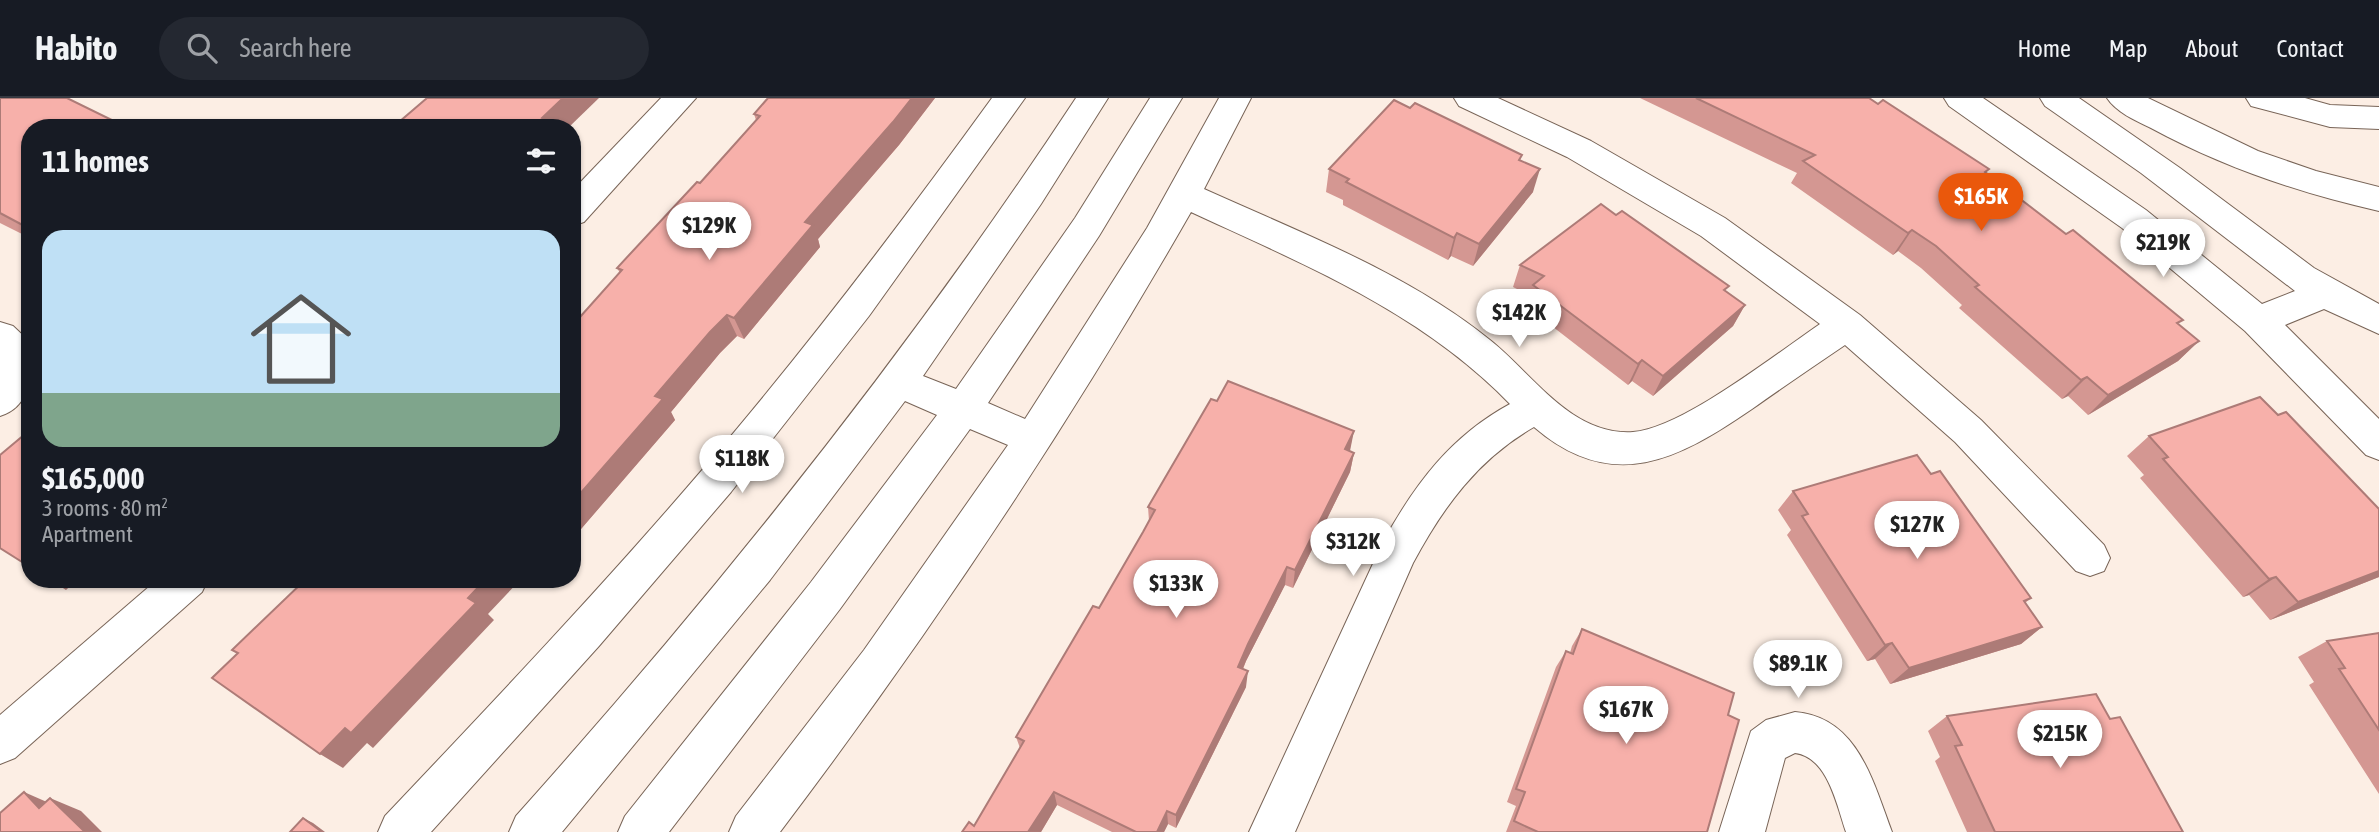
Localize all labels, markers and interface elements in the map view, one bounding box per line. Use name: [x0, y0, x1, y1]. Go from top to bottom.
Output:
search box: [159, 17, 649, 80]
text: Habito: [35, 29, 117, 67]
icon: search: [183, 29, 221, 67]
text: Search here: [239, 33, 352, 63]
text: Home: [2017, 35, 2071, 62]
text: Map: [2109, 35, 2147, 62]
text: About: [2185, 35, 2238, 62]
text: Contact: [2276, 35, 2344, 62]
icon: filters: [522, 142, 560, 180]
text: 11 homes: [42, 144, 149, 178]
pin: $165K: [1932, 174, 2030, 233]
text: $165K: [1954, 183, 2008, 209]
pin: $129K: [660, 202, 758, 262]
text: $129K: [682, 212, 736, 238]
pin: $219K: [2114, 220, 2212, 279]
text: $219K: [2136, 229, 2190, 255]
icon: home: [238, 276, 364, 402]
pin: $142K: [1470, 289, 1568, 349]
text: $142K: [1492, 299, 1546, 325]
pin: $118K: [693, 436, 791, 495]
text: $118K: [715, 445, 769, 471]
text: $165,000: [42, 461, 145, 495]
text: 3 rooms · 80 m²: [42, 495, 168, 521]
pin: $127K: [1868, 502, 1966, 561]
text: $127K: [1890, 511, 1944, 537]
pin: $312K: [1304, 518, 1402, 578]
text: Apartment: [42, 521, 133, 547]
text: $312K: [1326, 528, 1380, 554]
pin: $133K: [1127, 560, 1225, 620]
text: $133K: [1149, 570, 1203, 596]
pin: $89.1K: [1741, 640, 1855, 700]
text: $89.1K: [1769, 650, 1827, 676]
pin: $167K: [1577, 686, 1675, 746]
text: $167K: [1599, 696, 1653, 722]
pin: $215K: [2011, 710, 2109, 770]
text: $215K: [2033, 720, 2087, 746]

